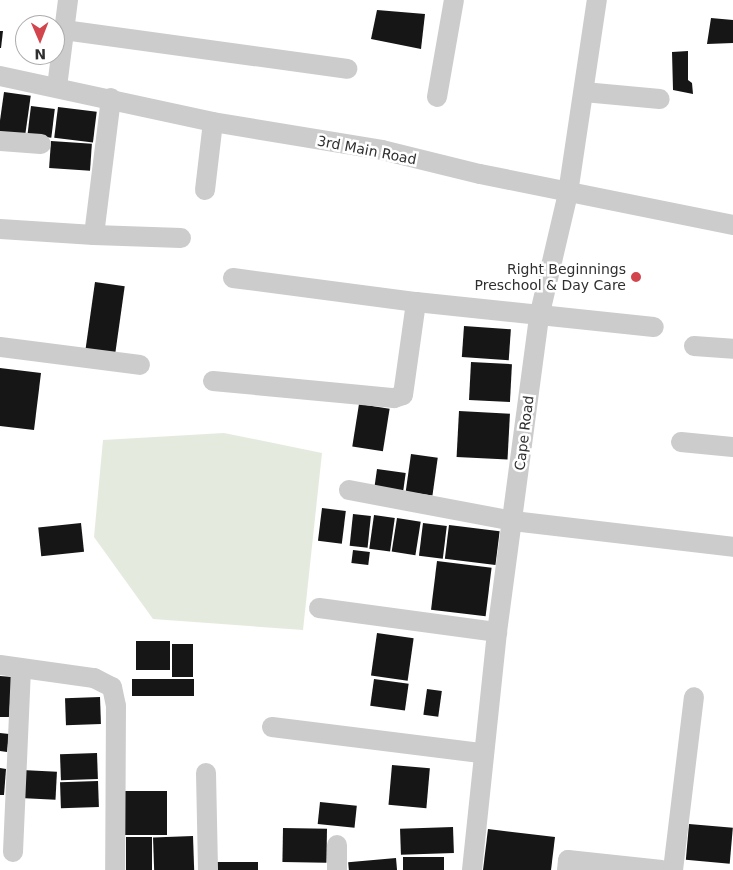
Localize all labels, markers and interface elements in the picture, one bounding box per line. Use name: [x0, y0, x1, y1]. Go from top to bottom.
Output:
north arrow: [15, 15, 65, 65]
text: N: [34, 46, 46, 62]
street label: 3rd Main Road: [316, 132, 418, 168]
place label: Right Beginnings Preschool & Day Care: [475, 261, 626, 294]
marker: Right Beginnings Preschool & Day Care: [630, 271, 642, 283]
street label: Cape Road: [511, 395, 537, 471]

